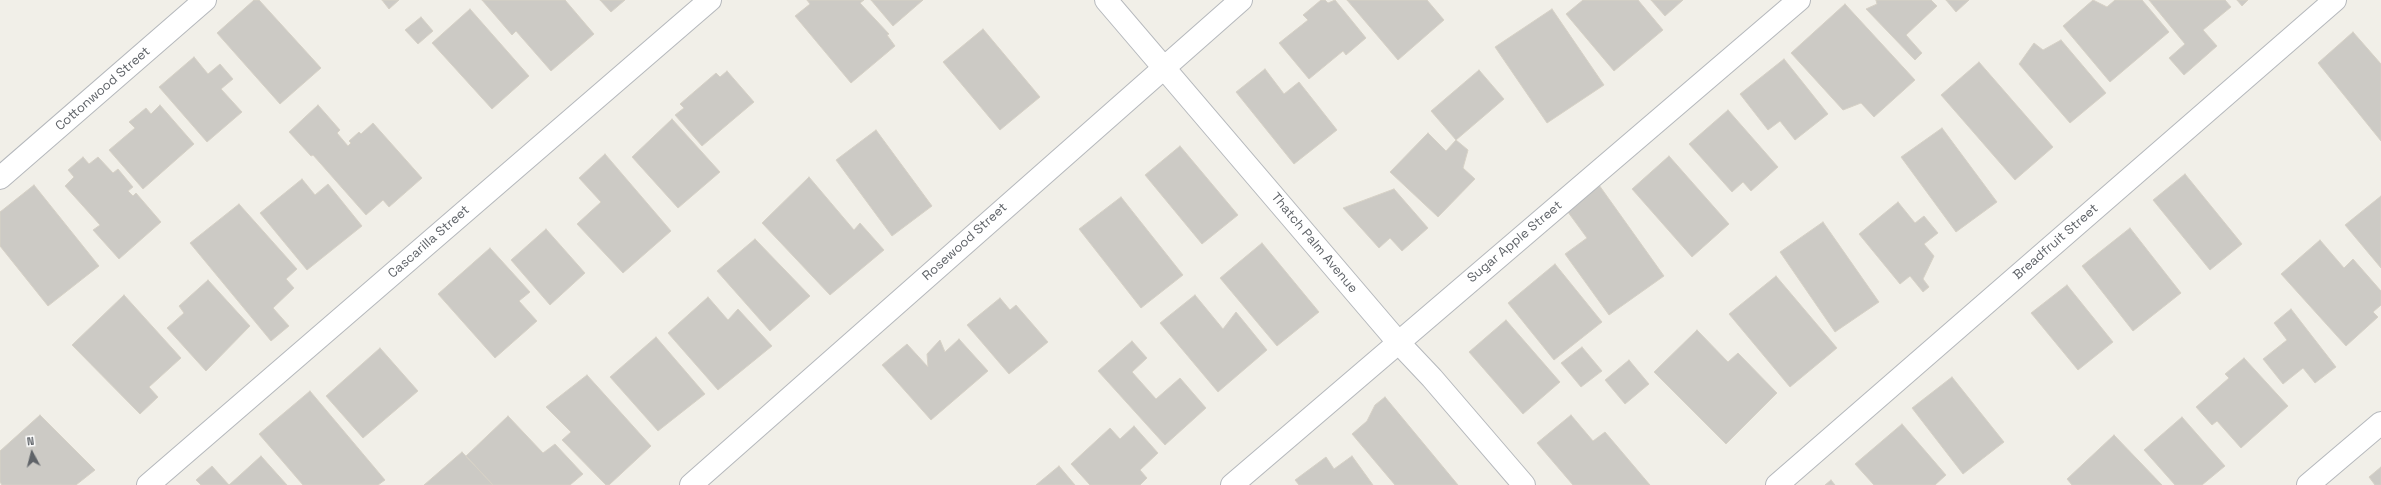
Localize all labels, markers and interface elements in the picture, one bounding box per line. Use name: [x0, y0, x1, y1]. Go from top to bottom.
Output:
street label: Cottonwood Street: [52, 44, 154, 134]
street label: Thatch Palm Avenue: [1267, 190, 1361, 296]
street label: Sugar Apple Street: [1464, 198, 1566, 286]
street label: Rosewood Street: [919, 200, 1011, 284]
street label: Breadfruit Street: [2010, 201, 2102, 283]
street label: Cascarilla Street: [385, 202, 473, 282]
north arrow: [12, 433, 52, 473]
text: N: [26, 434, 35, 448]

